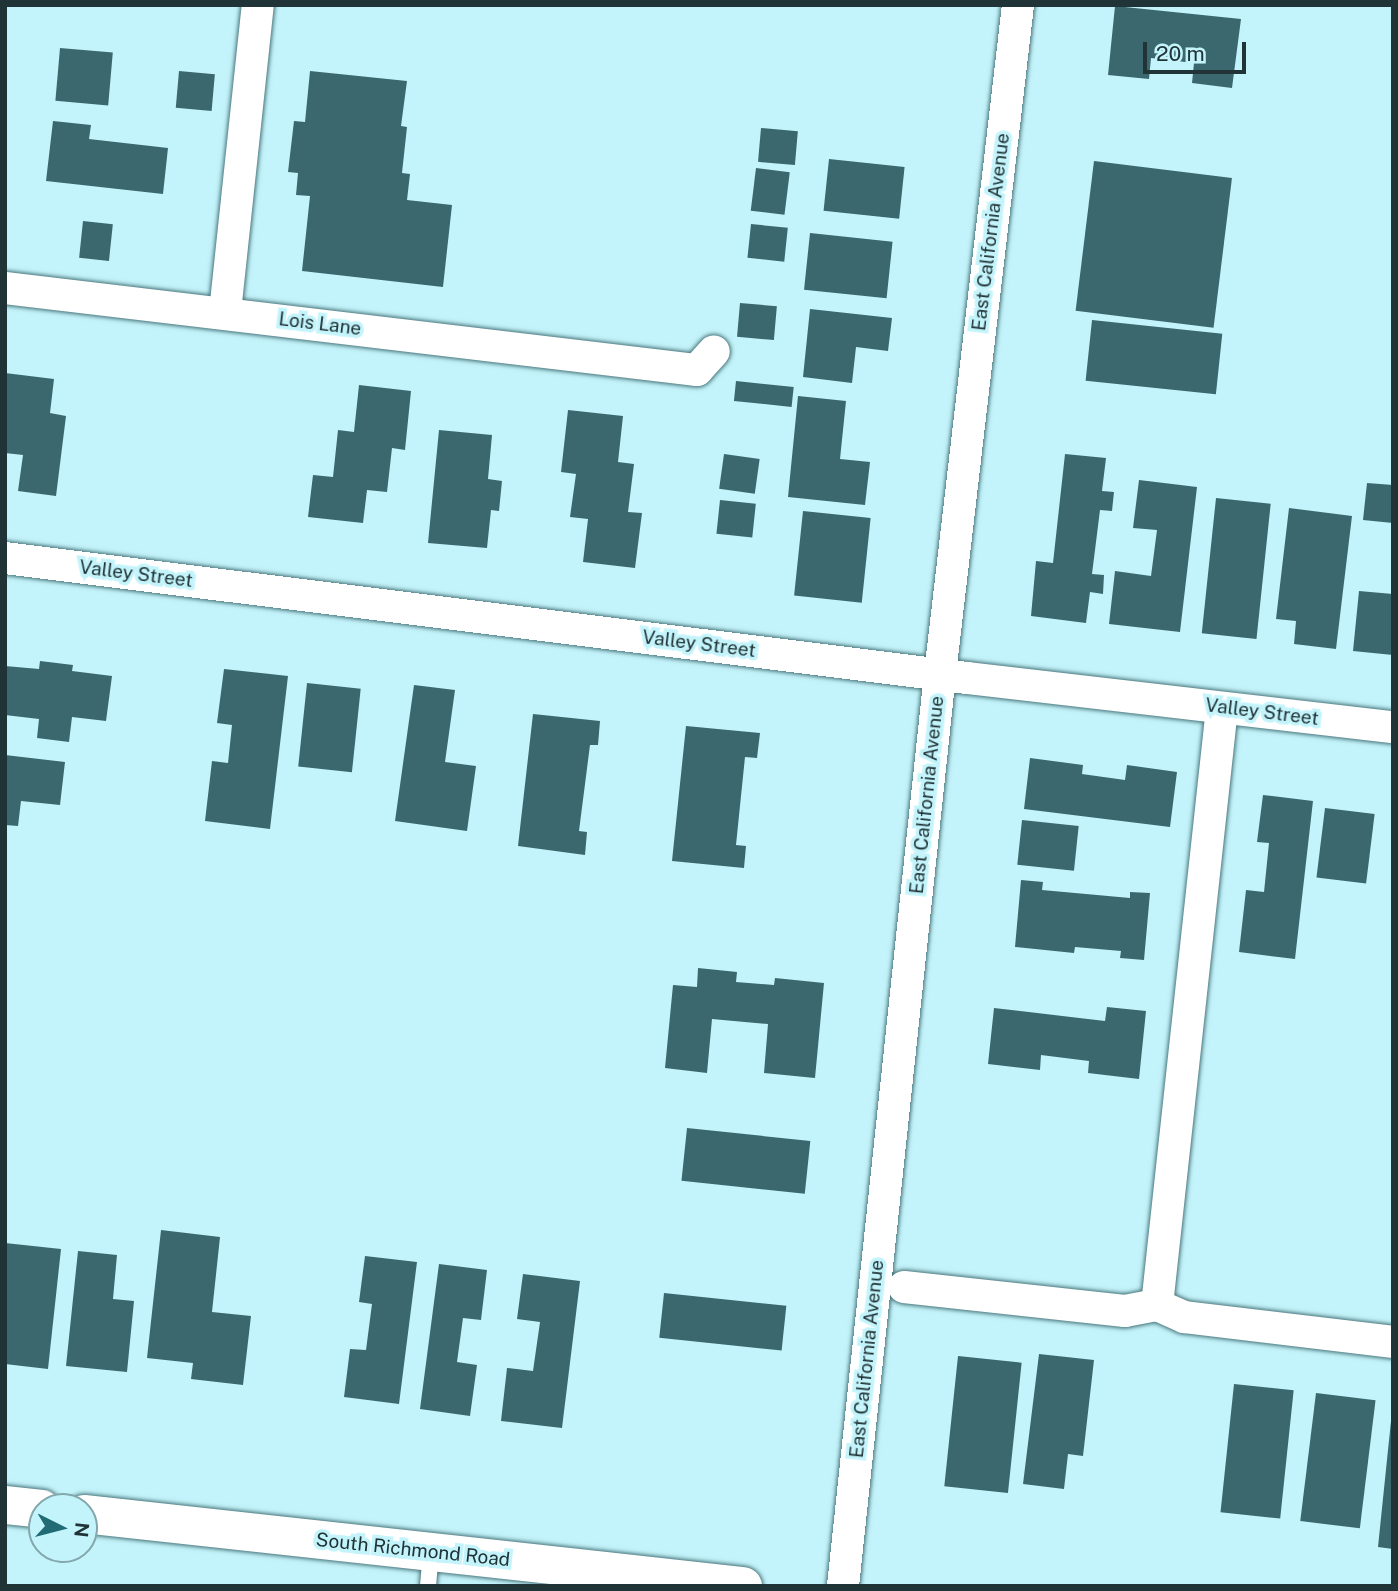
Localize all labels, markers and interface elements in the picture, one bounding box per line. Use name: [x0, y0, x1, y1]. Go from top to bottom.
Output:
scale bar: [1146, 28, 1249, 72]
text: 20 m: [1156, 41, 1205, 66]
street label: East California Avenue: [968, 132, 1014, 332]
street label: Lois Lane: [277, 308, 363, 340]
street label: Valley Street: [78, 556, 194, 592]
street label: Valley Street: [641, 626, 757, 662]
street label: Valley Street: [1204, 694, 1320, 730]
street label: East California Avenue: [905, 695, 949, 895]
street label: East California Avenue: [845, 1259, 889, 1459]
north arrow: [28, 1493, 98, 1563]
text: N: [70, 1521, 94, 1539]
street label: South Richmond Road: [315, 1528, 511, 1572]

